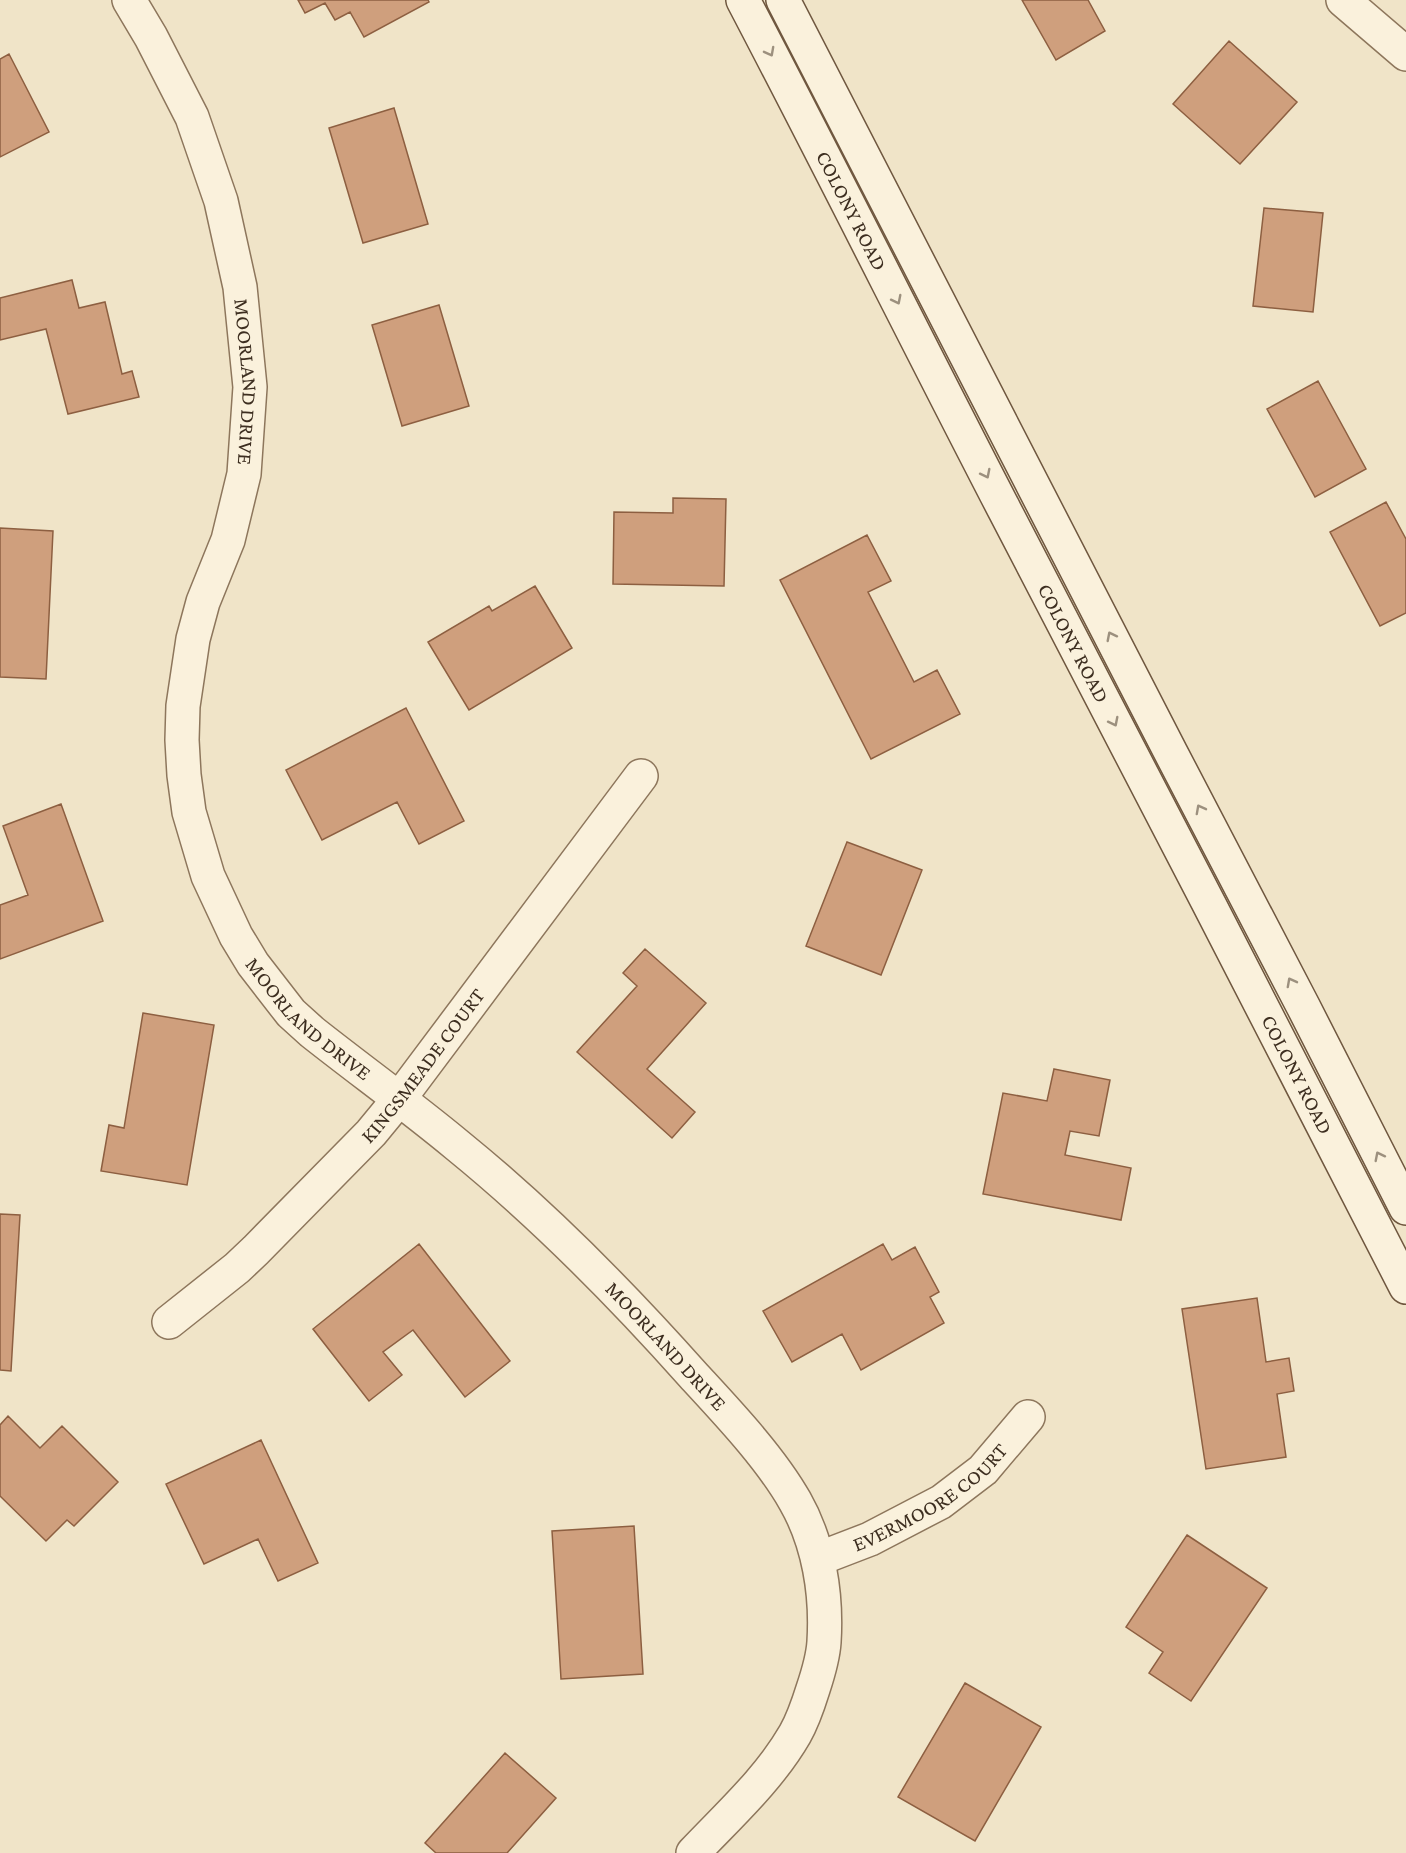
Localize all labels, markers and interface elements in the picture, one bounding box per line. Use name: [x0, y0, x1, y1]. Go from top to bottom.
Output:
one-way arrow: [763, 45, 774, 56]
street label: COLONY ROAD: [811, 147, 892, 274]
one-way arrow: [890, 294, 902, 305]
street label: MOORLAND DRIVE: [229, 297, 262, 466]
one-way arrow: [979, 467, 990, 478]
street label: COLONY ROAD: [1033, 579, 1114, 707]
one-way arrow: [1106, 632, 1118, 643]
one-way arrow: [1107, 715, 1118, 726]
one-way arrow: [1196, 805, 1207, 816]
street label: MOORLAND DRIVE: [240, 953, 376, 1085]
one-way arrow: [1287, 978, 1298, 988]
street label: KINGSMEADE COURT: [356, 983, 490, 1148]
street label: COLONY ROAD: [1257, 1011, 1338, 1138]
one-way arrow: [1375, 1151, 1387, 1162]
street label: MOORLAND DRIVE: [601, 1277, 731, 1415]
street label: EVERMOORE COURT: [849, 1438, 1013, 1556]

